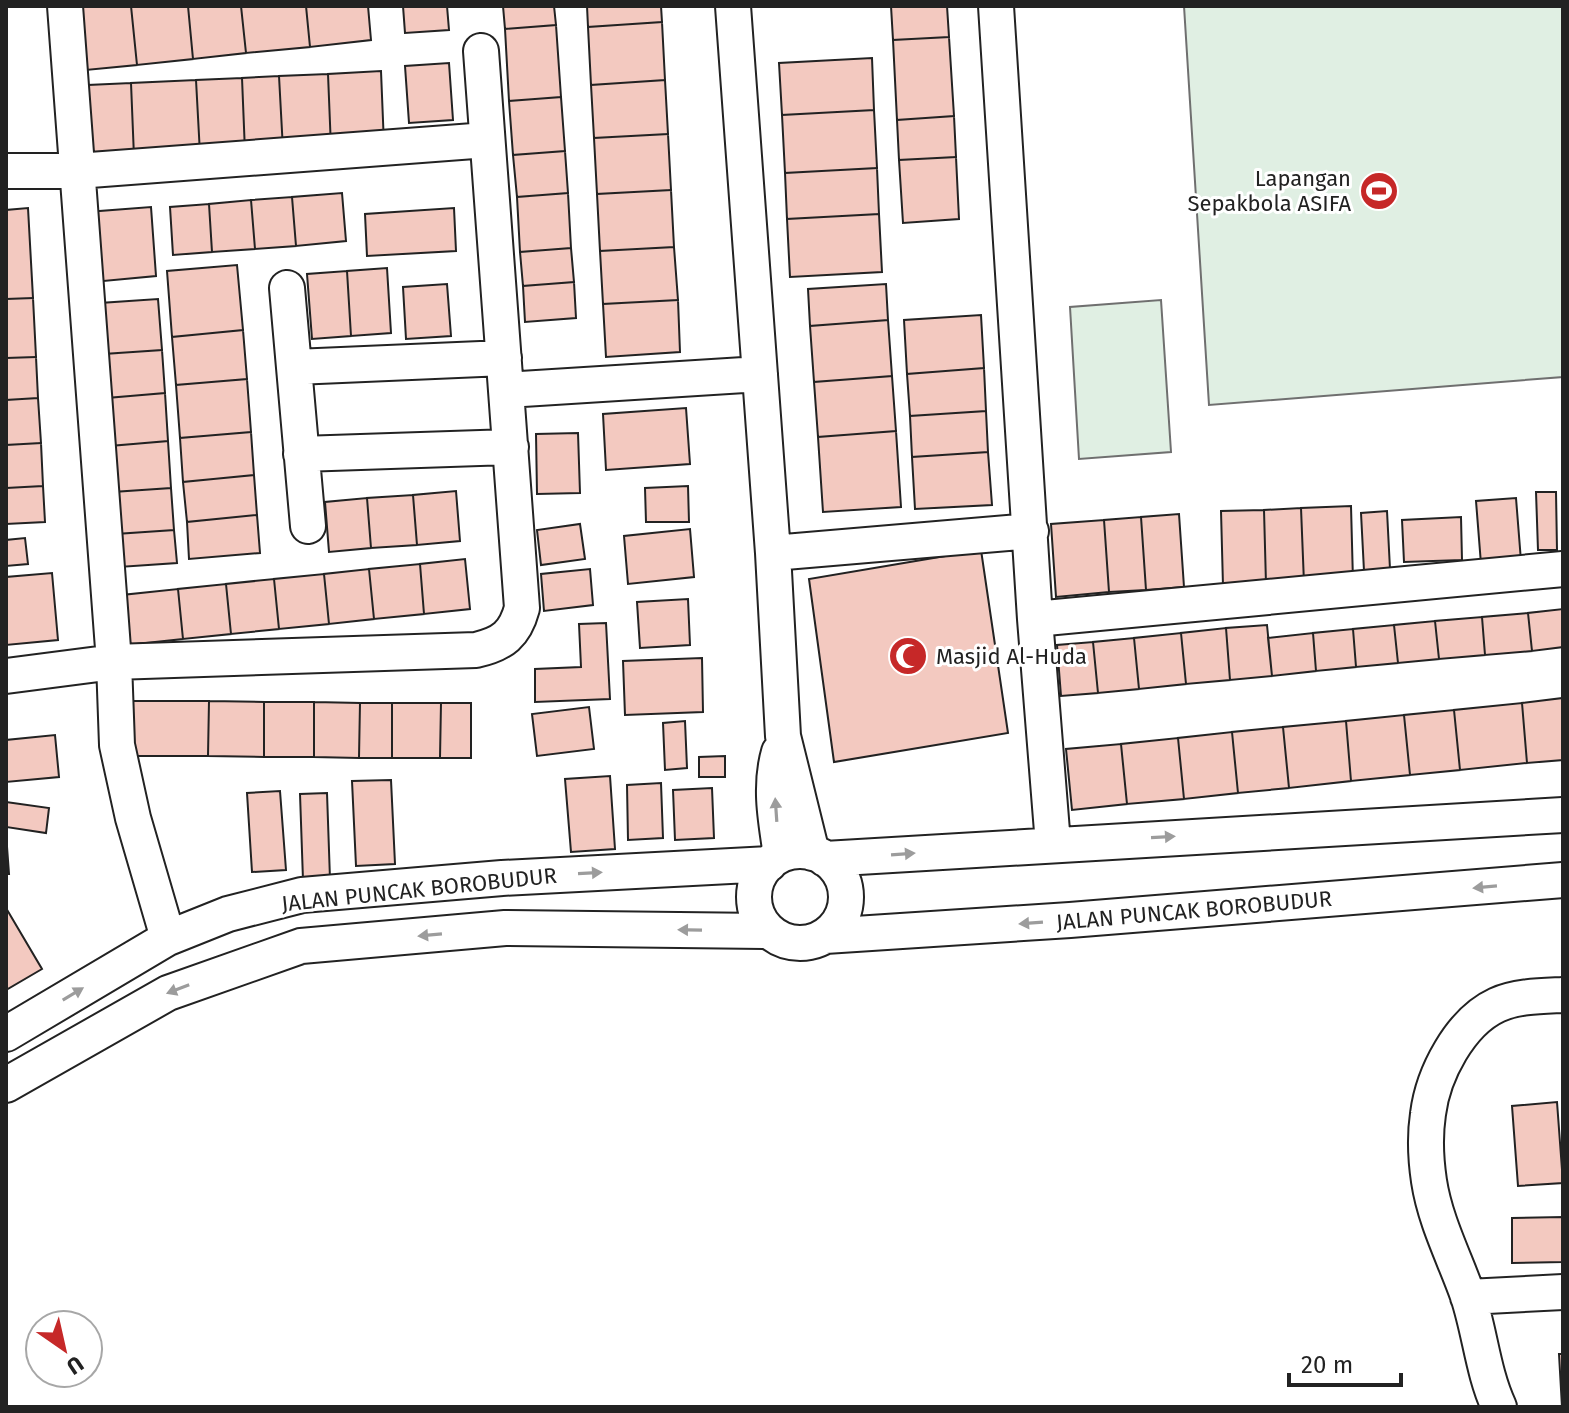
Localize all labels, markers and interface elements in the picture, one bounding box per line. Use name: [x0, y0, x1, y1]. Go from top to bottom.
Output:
place label: Lapangan Sepakbola ASIFA: [1187, 165, 1351, 217]
sports icon: Lapangan Sepakbola ASIFA: [1358, 170, 1400, 212]
mosque icon: Masjid Al-Huda: [887, 635, 929, 677]
place label: Masjid Al-Huda: [936, 643, 1087, 670]
one-way arrow: [769, 797, 782, 822]
one-way arrow: [1150, 831, 1176, 844]
one-way arrow: [891, 847, 916, 860]
street label: JALAN PUNCAK BOROBUDUR: [280, 862, 558, 917]
one-way arrow: [578, 866, 603, 879]
one-way arrow: [1472, 881, 1497, 894]
street label: JALAN PUNCAK BOROBUDUR: [1055, 885, 1333, 936]
one-way arrow: [1018, 916, 1043, 929]
one-way arrow: [677, 924, 702, 936]
one-way arrow: [417, 929, 442, 942]
one-way arrow: [166, 983, 190, 996]
one-way arrow: [62, 987, 84, 1001]
north arrow: [24, 1309, 104, 1389]
scale bar: [1289, 1337, 1401, 1387]
text: U: [61, 1350, 88, 1380]
text: 20 m: [1301, 1351, 1353, 1379]

